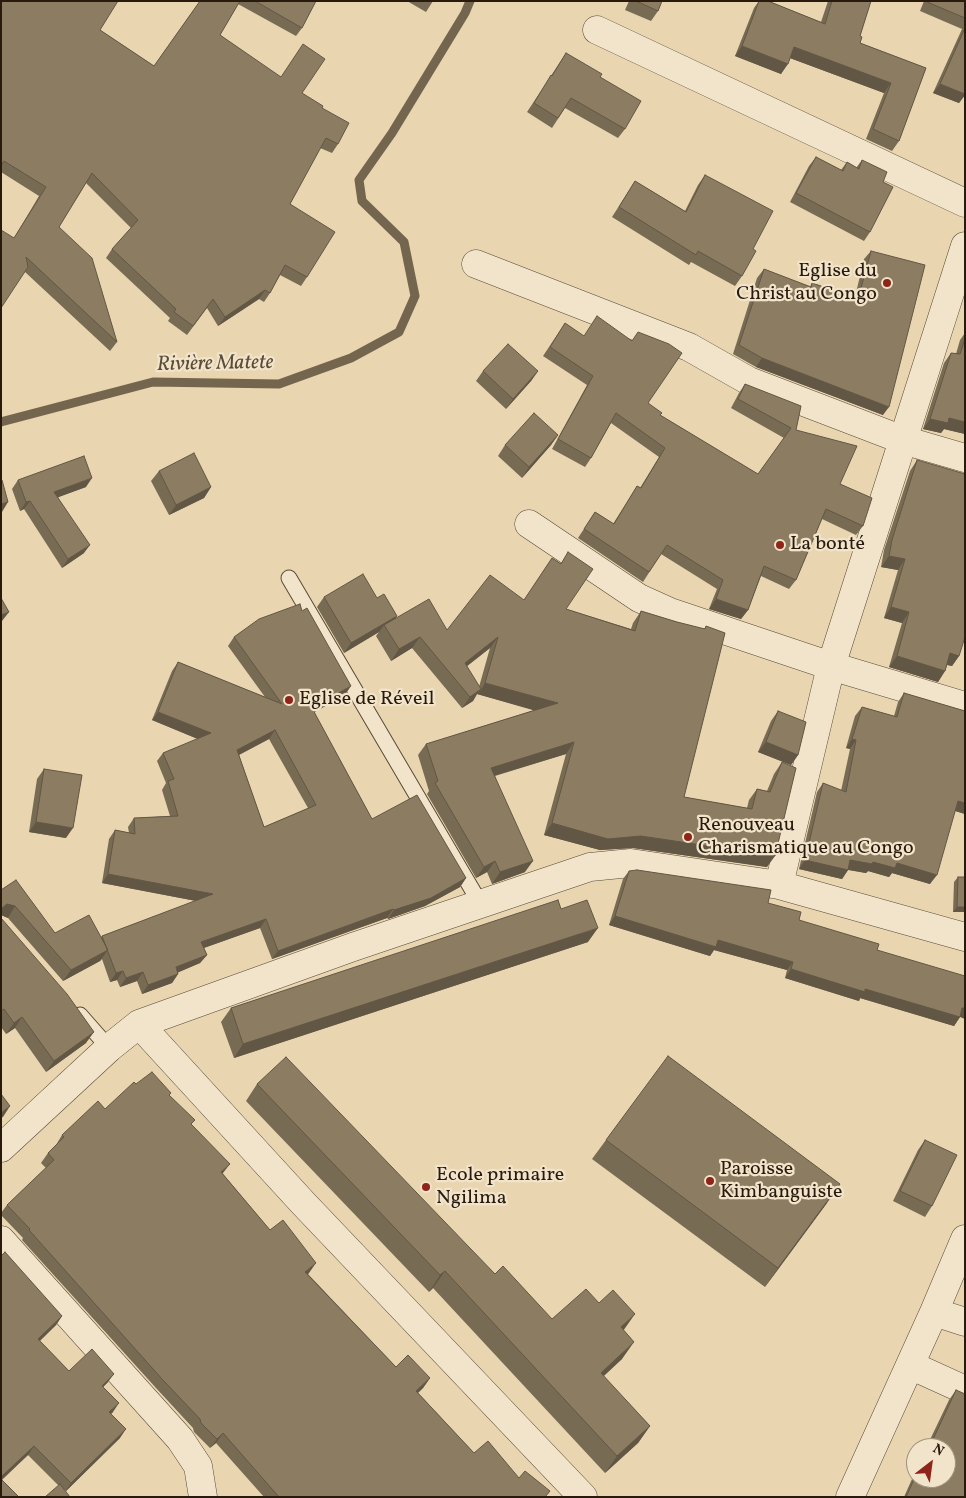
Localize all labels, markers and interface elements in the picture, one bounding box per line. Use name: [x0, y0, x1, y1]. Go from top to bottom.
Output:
place label: Eglise du Christ au Congo: [736, 260, 877, 307]
marker: Eglise du Christ au Congo: [881, 277, 893, 289]
water label: Rivière Matete: [156, 351, 274, 379]
place label: La bonté: [790, 533, 865, 557]
marker: La bonté: [774, 539, 786, 551]
place label: Eglise de Réveil: [299, 688, 434, 712]
marker: Eglise de Réveil: [283, 694, 295, 706]
place label: Renouveau Charismatique au Congo: [698, 814, 914, 861]
marker: Renouveau Charismatique au Congo: [682, 831, 694, 843]
place label: Paroisse Kimbanguiste: [720, 1158, 842, 1205]
place label: Ecole primaire Ngilima: [436, 1164, 564, 1211]
marker: Paroisse Kimbanguiste: [704, 1175, 716, 1187]
marker: Ecole primaire Ngilima: [420, 1181, 432, 1193]
north arrow: [906, 1438, 956, 1488]
text: N: [929, 1440, 947, 1461]

